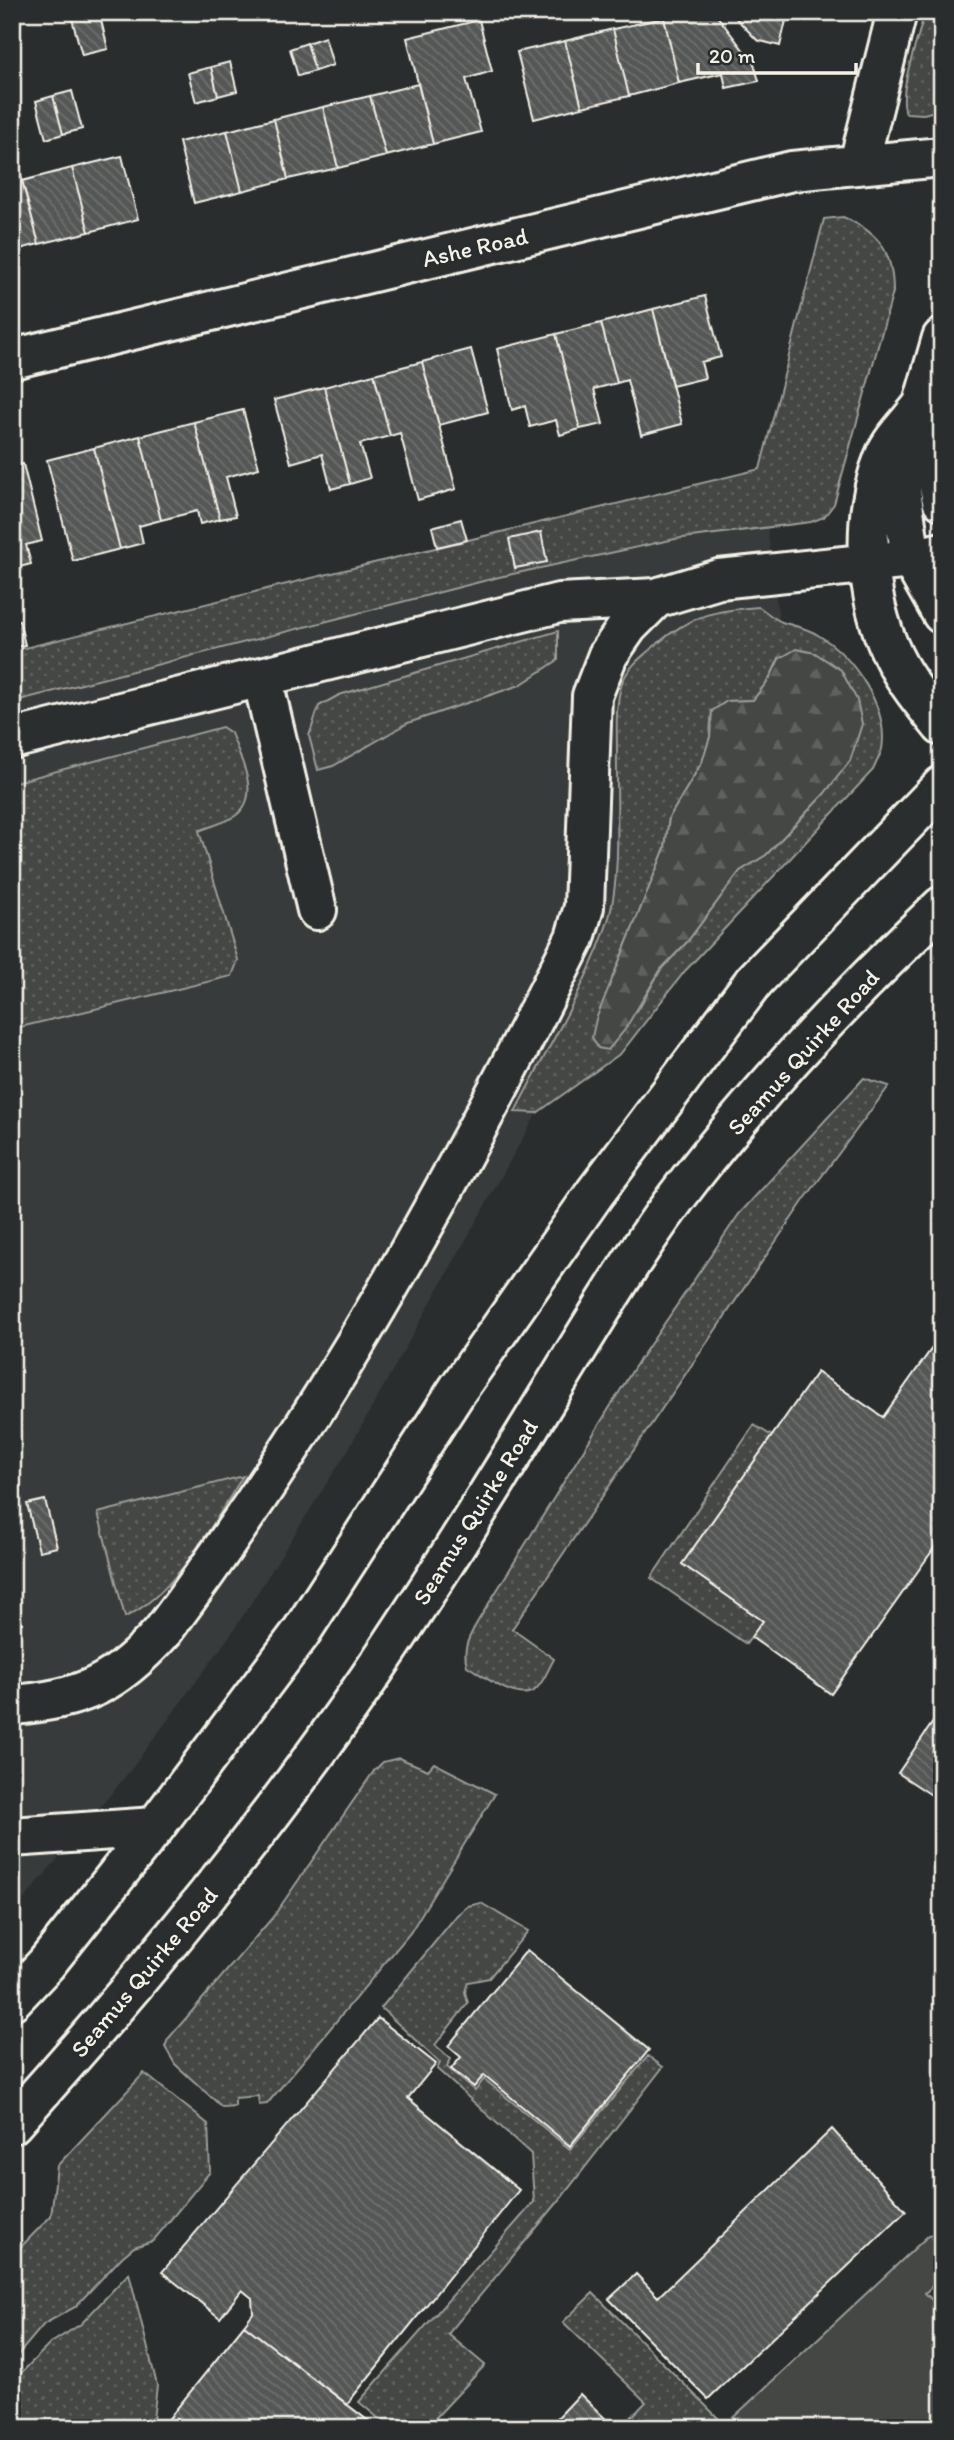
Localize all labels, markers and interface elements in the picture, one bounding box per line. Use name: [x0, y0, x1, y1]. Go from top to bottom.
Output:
scale bar: [698, 32, 856, 76]
text: 20 m: [709, 43, 756, 68]
street label: Ashe Road: [419, 221, 531, 273]
street label: Seamus Quirke Road: [721, 963, 885, 1141]
street label: Seamus Quirke Road: [406, 1414, 544, 1610]
street label: Seamus Quirke Road: [64, 1881, 224, 2063]

